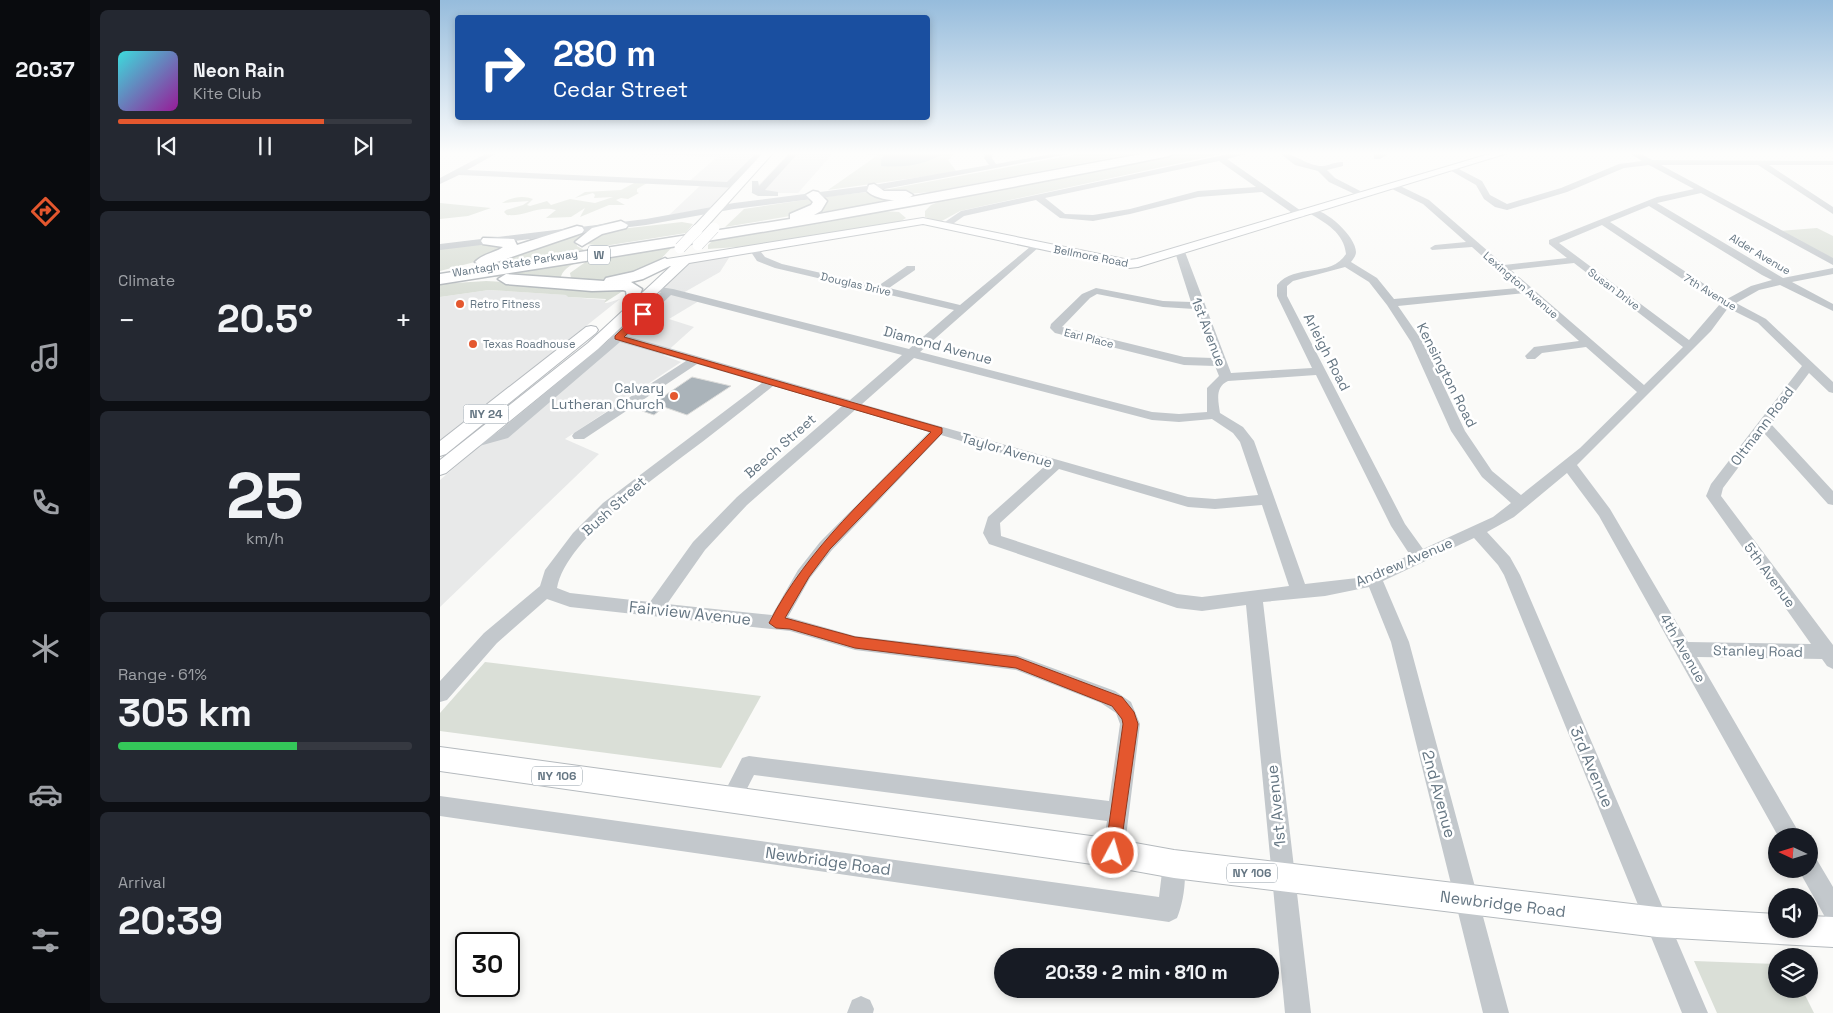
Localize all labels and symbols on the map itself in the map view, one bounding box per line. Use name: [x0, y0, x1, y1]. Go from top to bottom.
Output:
street label: Alder Avenue: [1727, 230, 1793, 278]
street label: Bellmore Road: [1053, 242, 1129, 270]
street label: Wantagh State Parkway: [451, 246, 579, 280]
road number: W: [588, 246, 610, 264]
street label: Lexington Avenue: [1481, 249, 1561, 321]
street label: Susan Drive: [1585, 265, 1643, 313]
street label: Douglas Drive: [819, 269, 893, 299]
street label: 7th Avenue: [1681, 271, 1739, 313]
pin: [622, 293, 664, 335]
street label: 1st Avenue: [1188, 295, 1230, 369]
place label: Retro Fitness: [470, 297, 541, 311]
marker: Retro Fitness: [454, 298, 466, 310]
street label: Arleigh Road: [1300, 310, 1354, 394]
street label: Kensington Road: [1413, 320, 1481, 430]
street label: Diamond Avenue: [882, 322, 994, 368]
street label: Earl Place: [1063, 325, 1115, 351]
place label: Texas Roadhouse: [483, 337, 575, 351]
marker: Texas Roadhouse: [467, 338, 479, 350]
place label: Calvary Lutheran Church: [551, 379, 664, 413]
street label: Oltmann Road: [1726, 383, 1798, 469]
marker: Calvary Lutheran Church: [668, 390, 680, 402]
road number: NY 24: [463, 404, 508, 424]
street label: Beech Street: [740, 410, 820, 482]
street label: Taylor Avenue: [959, 428, 1055, 472]
street label: Bush Street: [578, 472, 650, 540]
street label: Andrew Avenue: [1353, 533, 1455, 591]
street label: 5th Avenue: [1740, 539, 1800, 611]
street label: Fairview Avenue: [628, 596, 752, 630]
street label: 4th Avenue: [1656, 610, 1710, 686]
street label: Stanley Road: [1713, 641, 1803, 661]
street label: 3rd Avenue: [1566, 723, 1618, 811]
street label: 2nd Avenue: [1417, 748, 1461, 840]
street label: 1st Avenue: [1261, 764, 1291, 848]
road number: NY 106: [532, 766, 582, 786]
position arrow: [1086, 826, 1138, 878]
north arrow: [1768, 828, 1818, 878]
street label: Newbridge Road: [764, 842, 892, 880]
road number: NY 106: [1227, 864, 1277, 882]
street label: Newbridge Road: [1439, 886, 1567, 922]
speed limit sign: 30: [455, 932, 520, 997]

